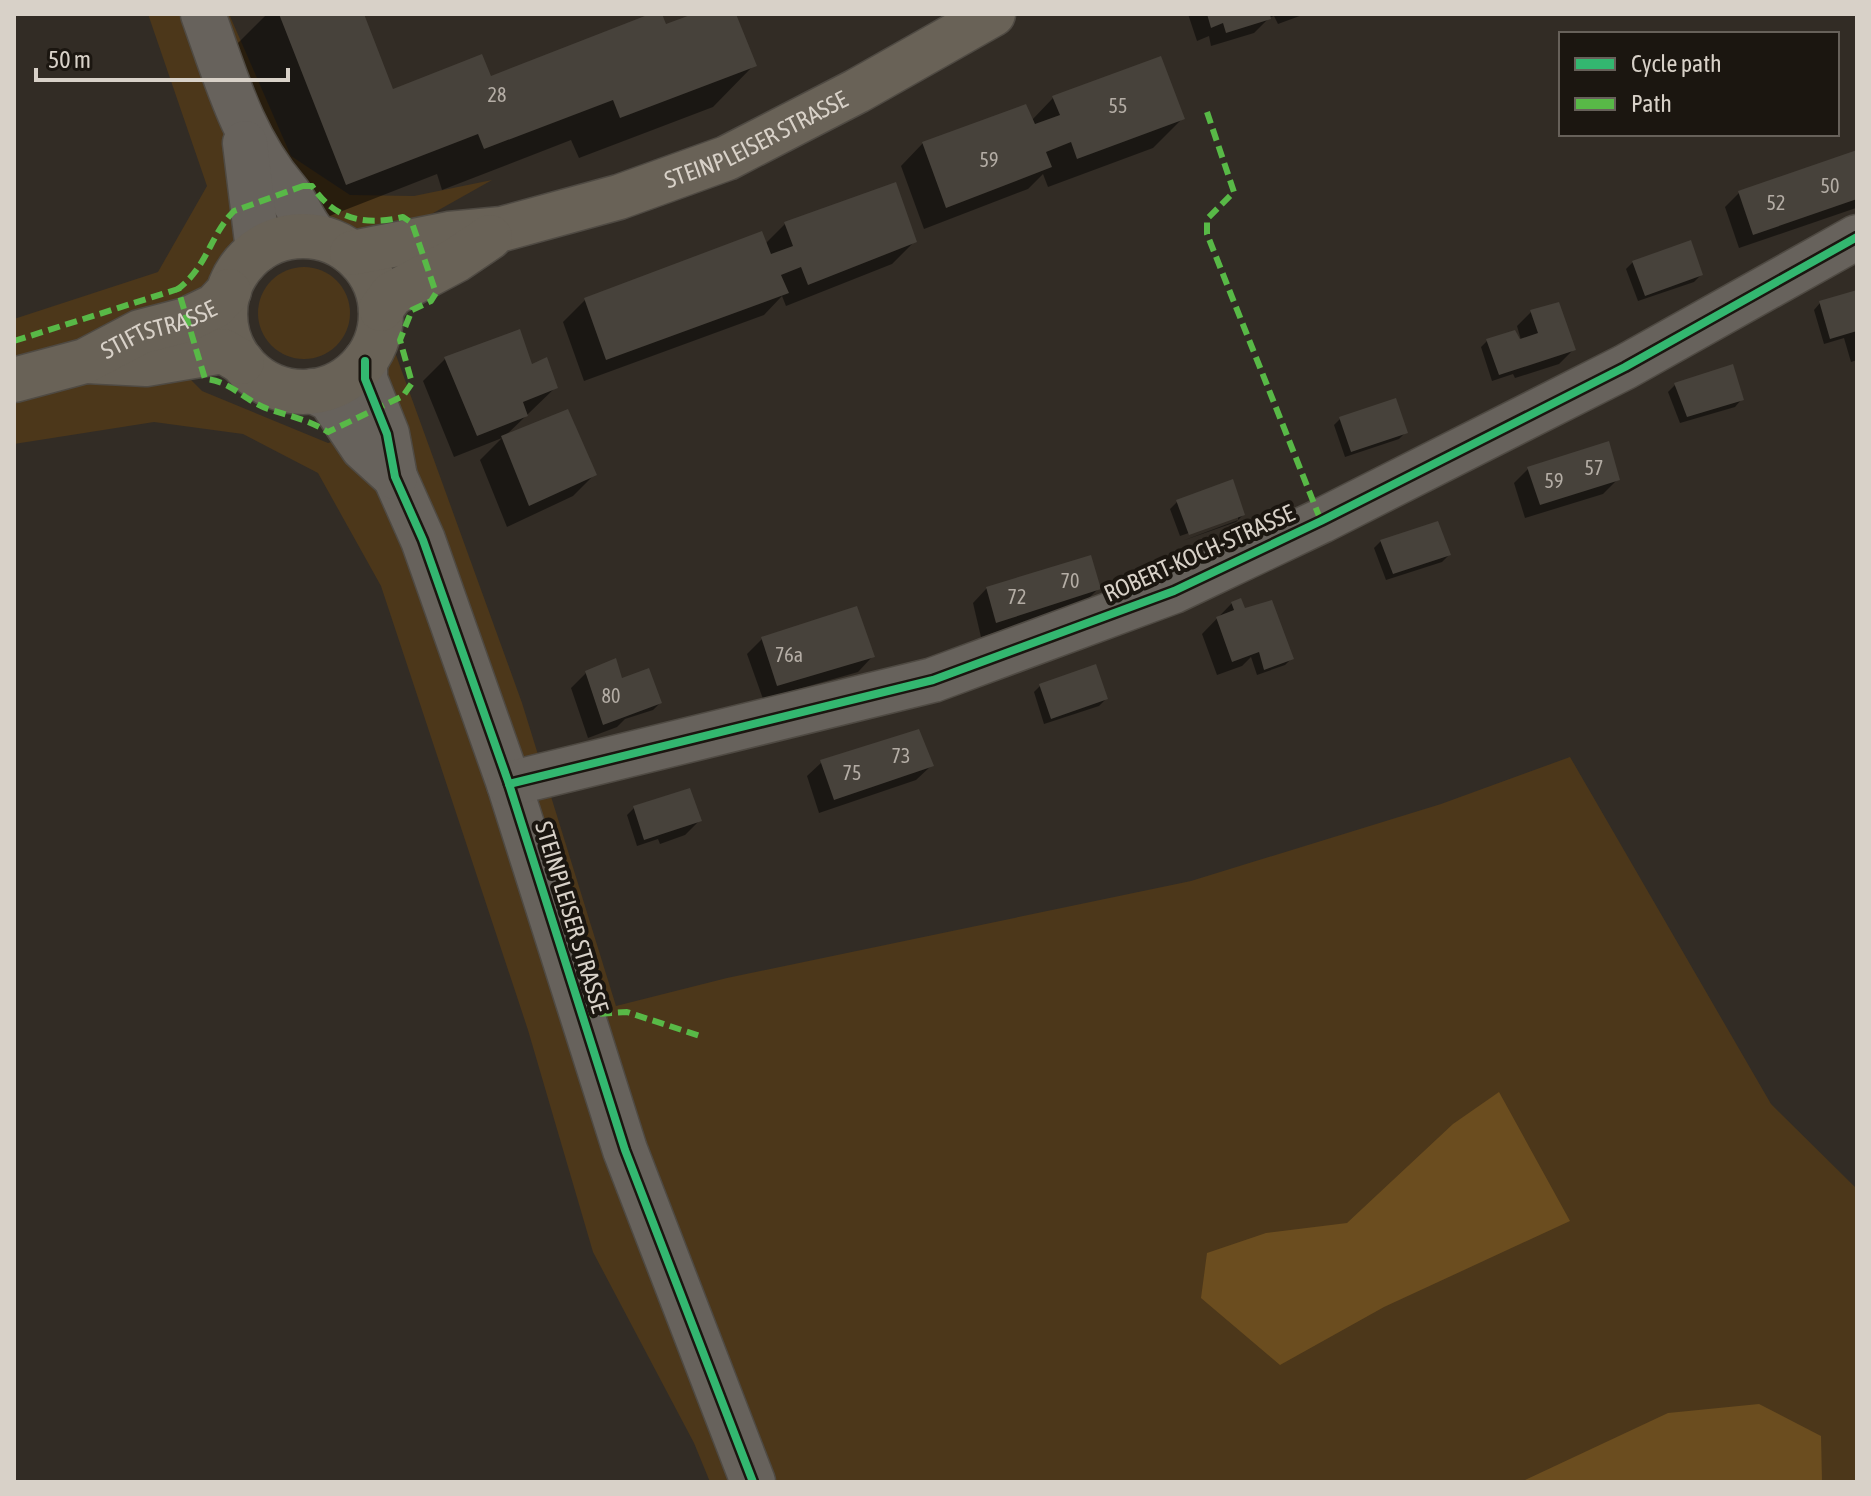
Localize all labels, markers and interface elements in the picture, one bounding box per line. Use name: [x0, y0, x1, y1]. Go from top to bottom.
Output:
scale bar: [36, 32, 288, 82]
legend: [1559, 32, 1839, 136]
text: 50 m: [48, 46, 91, 73]
text: Cycle path: [1631, 50, 1722, 77]
house number: 28: [488, 83, 506, 106]
street label: STEINPLEISER STRASSE: [661, 85, 852, 193]
text: Path: [1631, 90, 1672, 117]
house number: 55: [1109, 94, 1127, 117]
house number: 59: [980, 148, 998, 171]
house number: 50: [1821, 174, 1839, 197]
house number: 52: [1767, 191, 1785, 214]
street label: STIFTSTRASSE: [96, 294, 220, 364]
house number: 57: [1585, 456, 1603, 479]
house number: 59: [1545, 469, 1563, 492]
street label: ROBERT-KOCH-STRASSE: [1100, 499, 1298, 607]
house number: 70: [1061, 569, 1079, 592]
house number: 72: [1008, 585, 1026, 608]
house number: 76a: [775, 643, 803, 666]
house number: 80: [602, 684, 620, 707]
house number: 73: [892, 744, 910, 767]
house number: 75: [843, 761, 861, 784]
street label: STEINPLEISER STRASSE: [530, 818, 614, 1016]

